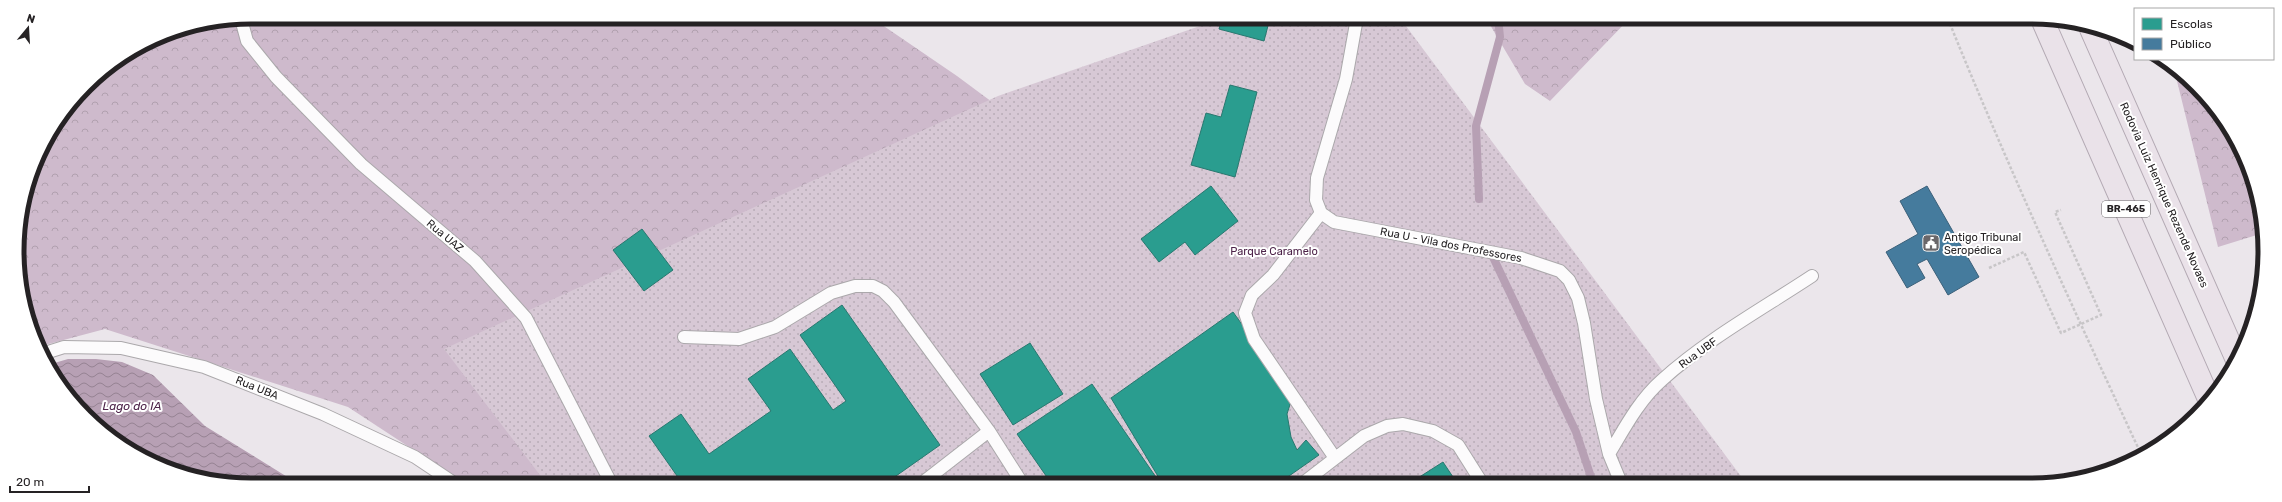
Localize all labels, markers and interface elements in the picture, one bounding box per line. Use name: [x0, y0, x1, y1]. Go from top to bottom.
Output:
north arrow: [8, 8, 48, 48]
legend: [2134, 8, 2274, 60]
text: N: [25, 12, 37, 26]
text: Escolas: [2170, 17, 2213, 31]
text: Público: [2170, 37, 2212, 51]
street label: Rodovia Luiz Henrique Rezende Novaes: [2117, 100, 2211, 290]
road number: BR-465: [2102, 201, 2150, 217]
street label: Rua UAZ: [424, 217, 466, 255]
street label: Rua U - Vila dos Professores: [1379, 225, 1523, 265]
place label: Antigo Tribunal Seropédica: [1944, 231, 2021, 257]
public building icon: Antigo Tribunal Seropédica: [1921, 233, 1941, 253]
park label: Parque Caramelo: [1230, 245, 1318, 258]
street label: Rua UBF: [1676, 335, 1720, 371]
street label: Rua UBA: [234, 374, 281, 403]
water label: Lago do IA: [102, 399, 162, 413]
scale bar: [10, 468, 89, 494]
text: 20 m: [16, 475, 44, 489]

